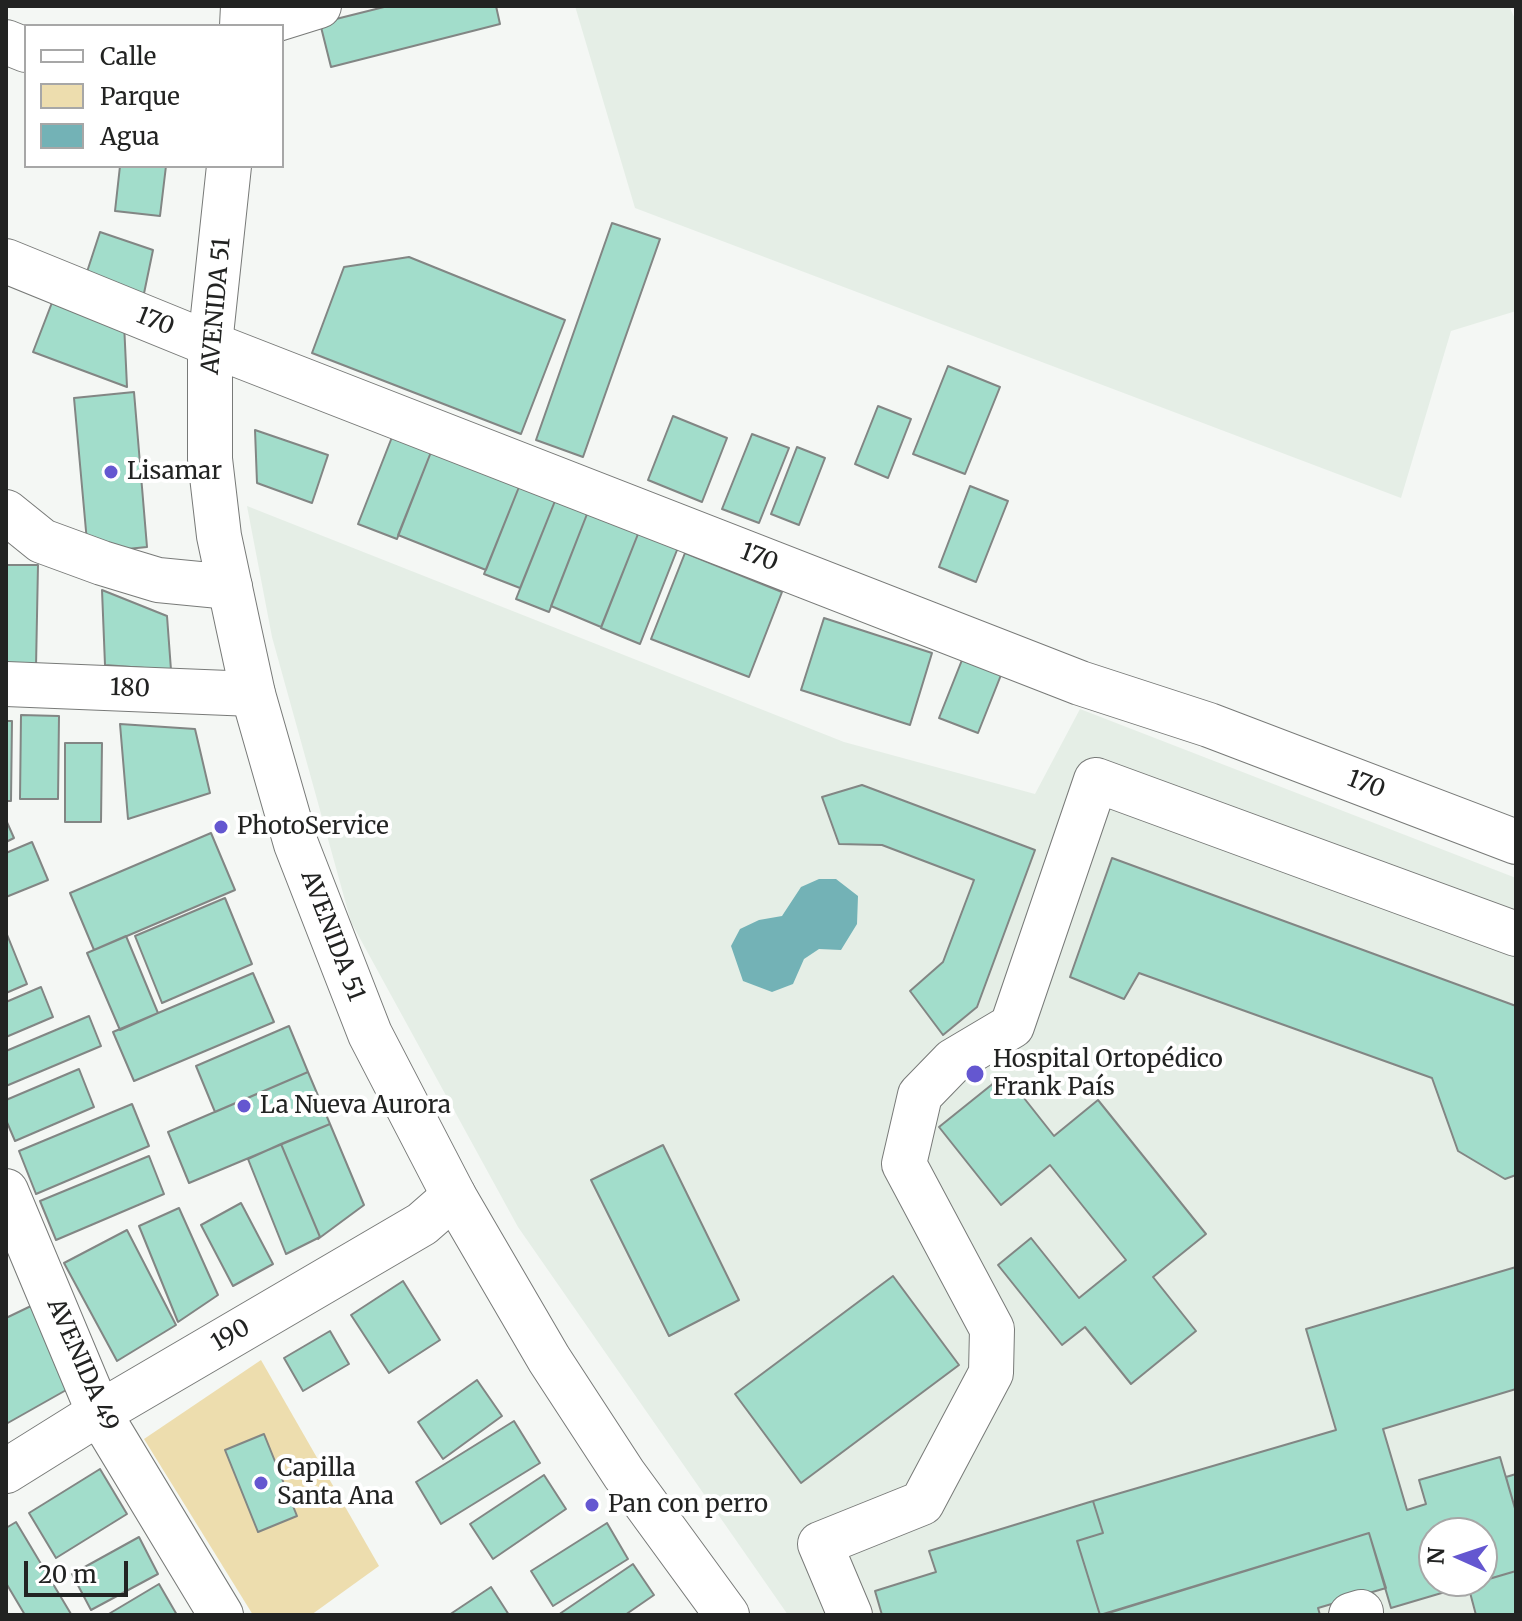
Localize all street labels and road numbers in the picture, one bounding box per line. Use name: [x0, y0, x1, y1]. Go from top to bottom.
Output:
street label: AVENIDA 51: [197, 236, 237, 376]
street label: 170: [132, 302, 178, 342]
street label: 170: [736, 538, 782, 578]
street label: 180: [110, 674, 150, 704]
street label: 170: [1343, 765, 1389, 805]
street label: AVENIDA 51: [294, 867, 370, 1005]
street label: AVENIDA 49: [40, 1294, 124, 1436]
street label: 190: [207, 1314, 255, 1358]

